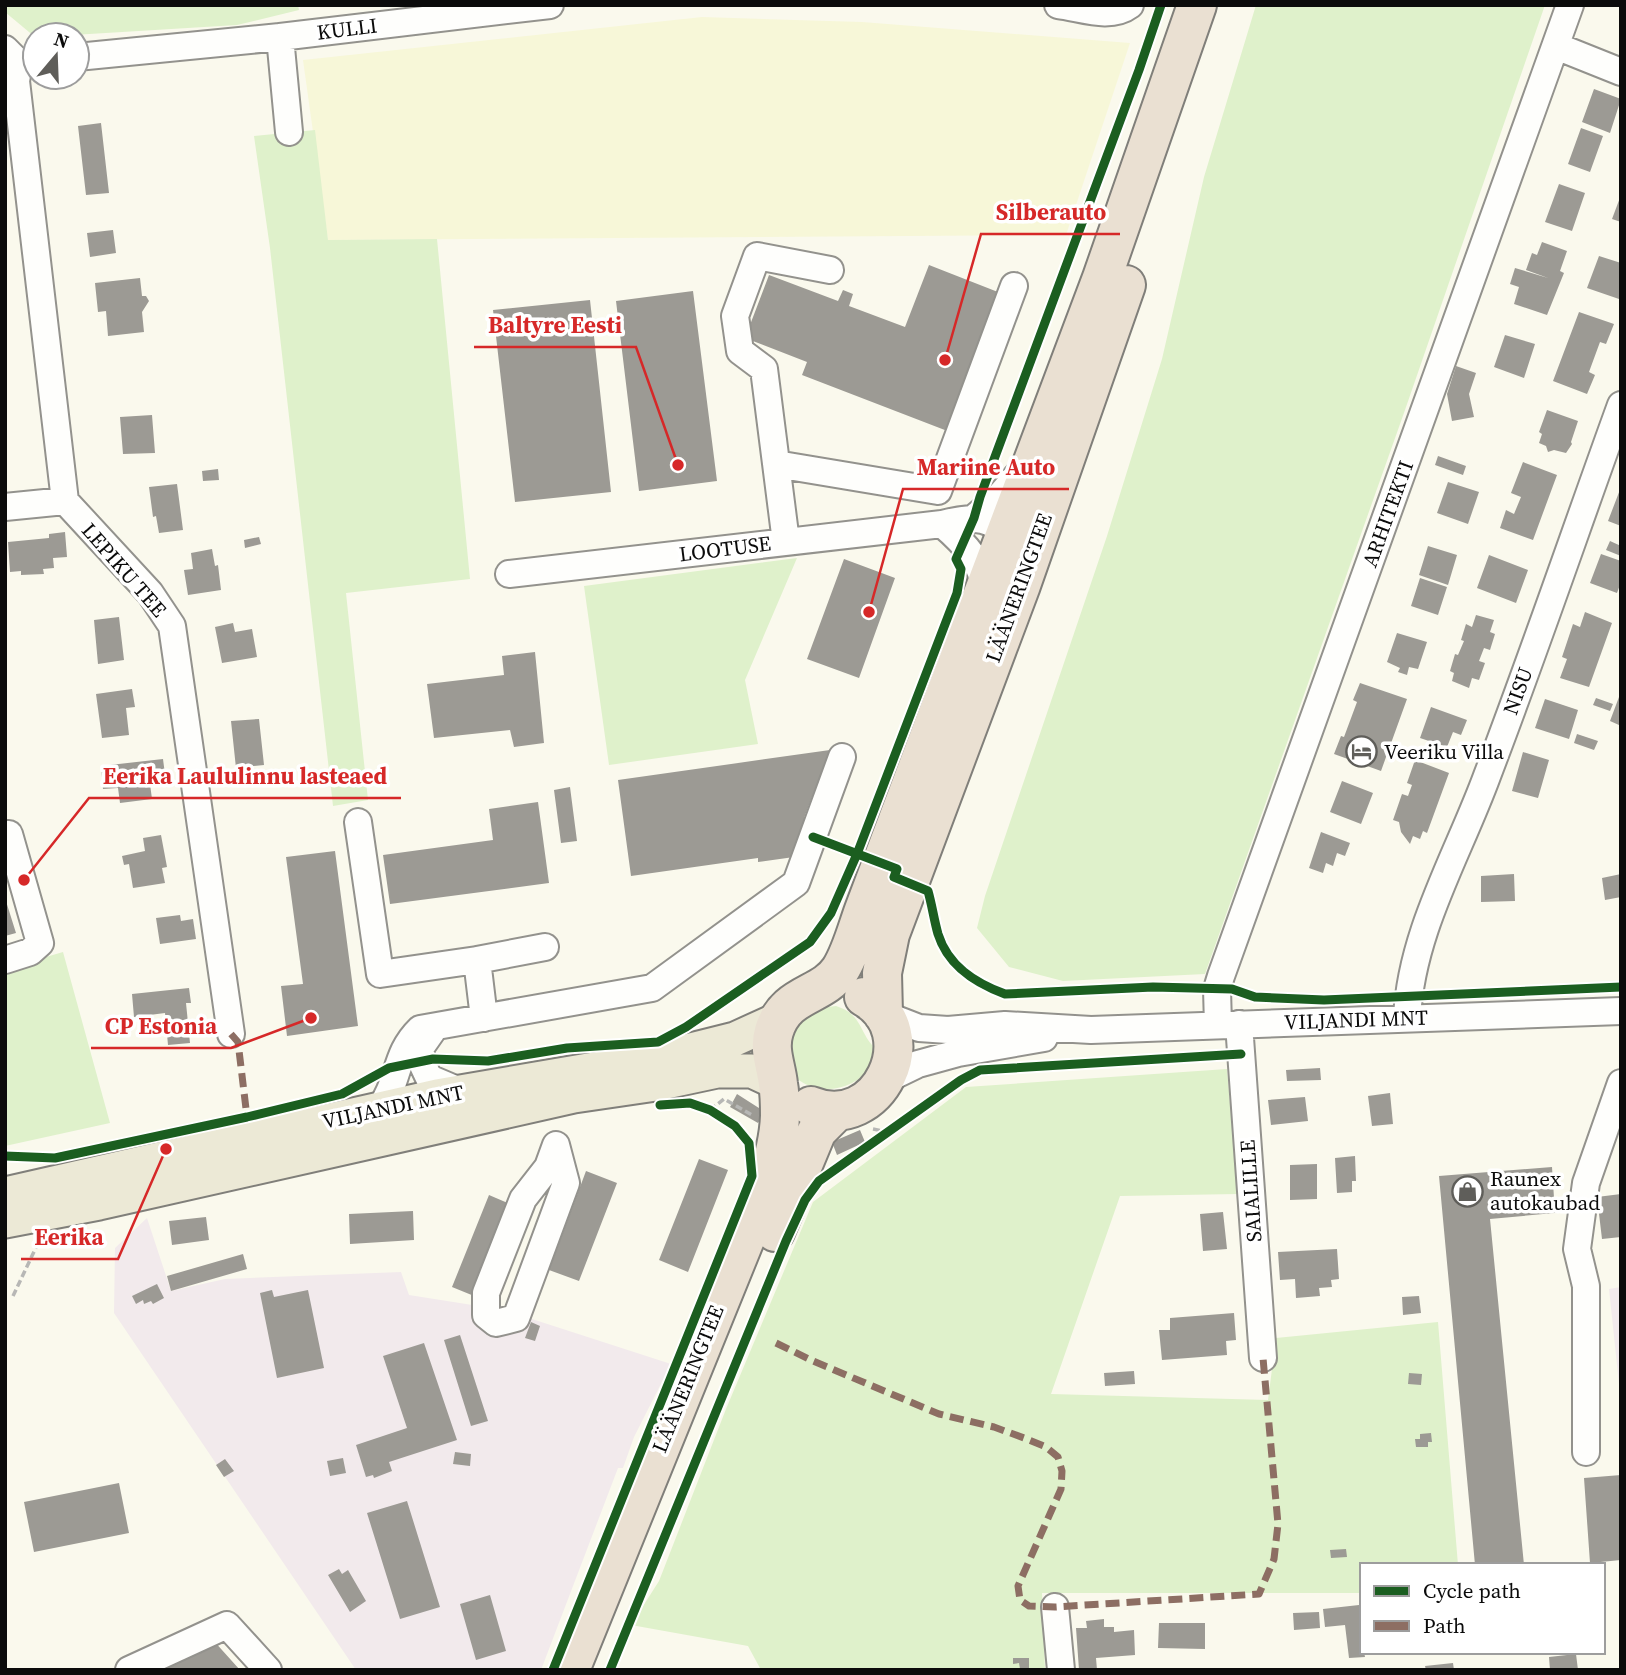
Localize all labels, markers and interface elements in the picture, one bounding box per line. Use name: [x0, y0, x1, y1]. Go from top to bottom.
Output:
street label: KULLI: [315, 10, 379, 47]
north arrow: [21, 21, 91, 91]
text: N: [51, 25, 72, 55]
callout: Silberauto: [981, 190, 1120, 234]
text: Silberauto: [996, 196, 1106, 228]
callout: Baltyre Eesti: [474, 303, 636, 347]
text: Baltyre Eesti: [488, 309, 622, 341]
callout: Mariine Auto: [903, 445, 1069, 489]
text: Mariine Auto: [917, 451, 1055, 483]
street label: ARHITEKTI: [1355, 456, 1420, 571]
street label: LÄÄNERINGTEE: [978, 509, 1059, 666]
street label: LEPIKU TEE: [75, 516, 173, 623]
street label: LOOTUSE: [677, 528, 773, 569]
street label: NISU: [1496, 663, 1539, 719]
hotel icon: Veeriku Villa: [1344, 735, 1378, 769]
place label: Veeriku Villa: [1384, 737, 1504, 766]
callout: Eerika Laululinnu lasteaed: [89, 754, 401, 798]
text: Eerika Laululinnu lasteaed: [103, 760, 388, 792]
street label: VILJANDI MNT: [1284, 1002, 1429, 1037]
callout: CP Estonia: [91, 1004, 231, 1048]
text: CP Estonia: [105, 1010, 218, 1042]
street label: VILJANDI MNT: [319, 1077, 467, 1136]
street label: SAIALILLE: [1232, 1139, 1269, 1243]
place label: Raunex autokaubad: [1490, 1164, 1600, 1217]
shop icon: Raunex autokaubad: [1450, 1174, 1484, 1208]
callout: Eerika: [21, 1215, 118, 1259]
text: Eerika: [34, 1221, 104, 1253]
street label: LÄÄNERINGTEE: [645, 1301, 730, 1457]
legend: [1360, 1563, 1605, 1654]
text: Cycle path: [1423, 1576, 1521, 1605]
text: Path: [1423, 1611, 1466, 1640]

